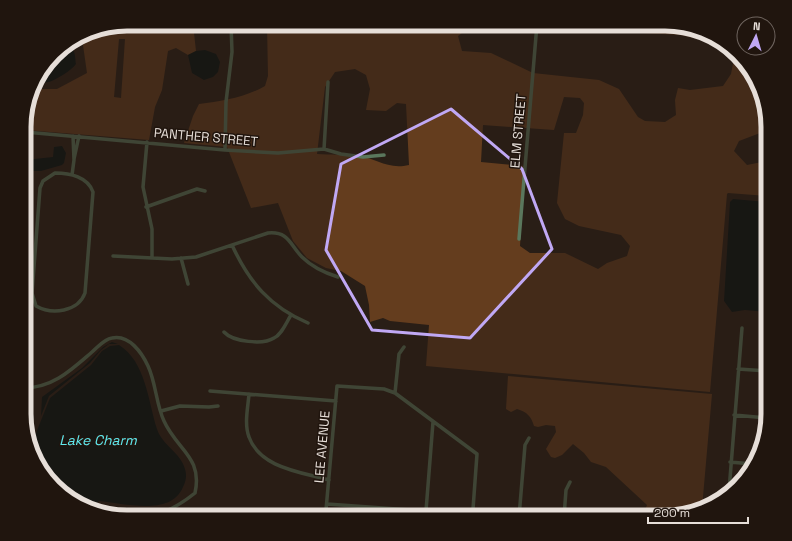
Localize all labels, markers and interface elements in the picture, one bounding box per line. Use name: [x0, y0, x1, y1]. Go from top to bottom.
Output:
north arrow: [736, 16, 776, 56]
text: N: [753, 19, 761, 33]
street label: ELM STREET: [506, 93, 530, 169]
street label: PANTHER STREET: [153, 124, 259, 150]
street label: LEE AVENUE: [310, 410, 334, 484]
water label: Lake Charm: [59, 431, 138, 449]
scale bar: [648, 499, 748, 525]
text: 200 m: [654, 505, 690, 521]

